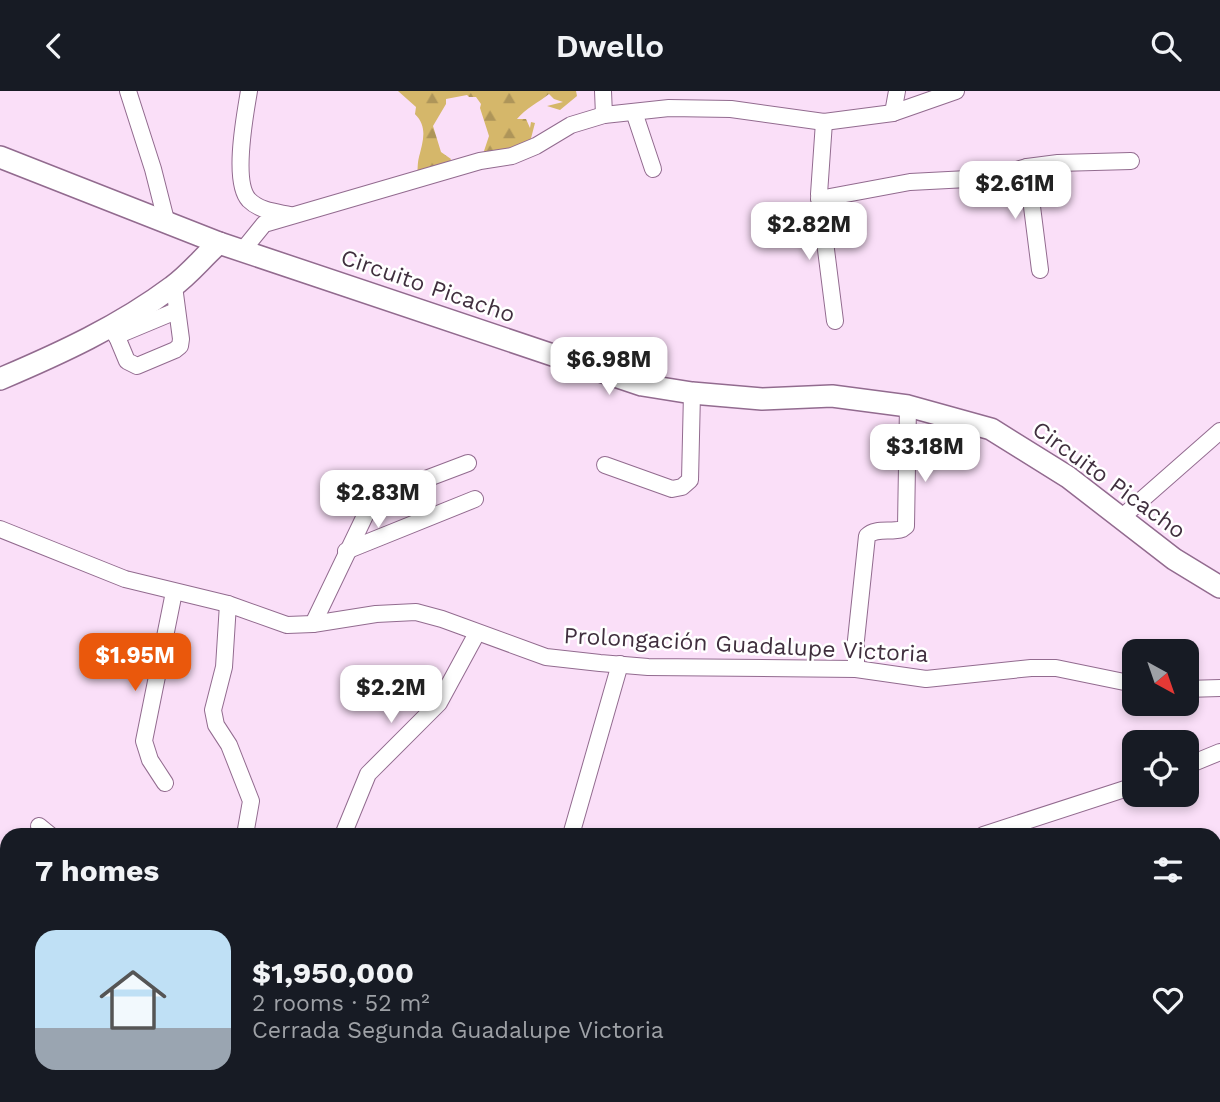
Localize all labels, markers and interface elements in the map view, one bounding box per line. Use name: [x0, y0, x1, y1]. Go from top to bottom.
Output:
icon: back: [35, 27, 73, 65]
text: Dwello: [556, 27, 664, 65]
icon: search: [1147, 27, 1185, 65]
pin: $2.61M: [958, 162, 1072, 221]
text: $2.61M: [975, 170, 1055, 197]
pin: $2.82M: [752, 202, 866, 262]
text: $2.82M: [767, 211, 851, 238]
street label: Circuito Picacho: [337, 244, 519, 328]
pin: $6.98M: [552, 337, 666, 397]
text: $6.98M: [566, 346, 652, 373]
street label: Circuito Picacho: [1027, 415, 1191, 545]
pin: $3.18M: [868, 425, 982, 484]
text: $3.18M: [886, 433, 964, 460]
pin: $2.83M: [321, 471, 435, 530]
text: $2.83M: [336, 479, 420, 506]
street label: Prolongación Guadalupe Victoria: [563, 622, 929, 668]
pin: $1.95M: [78, 633, 192, 693]
north arrow: [1122, 639, 1199, 716]
map controls: [1122, 639, 1199, 807]
text: $1.95M: [95, 642, 175, 669]
pin: $2.2M: [342, 665, 440, 725]
text: $2.2M: [356, 674, 426, 701]
button: locate: [1122, 730, 1199, 807]
icon: filters: [1149, 851, 1187, 889]
text: 7 homes: [35, 853, 159, 888]
text: $1,950,000: [252, 955, 414, 990]
icon: home: [91, 958, 175, 1042]
icon: heart: [1149, 981, 1187, 1019]
text: 2 rooms · 52 m²: [252, 990, 430, 1017]
text: Cerrada Segunda Guadalupe Victoria: [252, 1017, 664, 1044]

